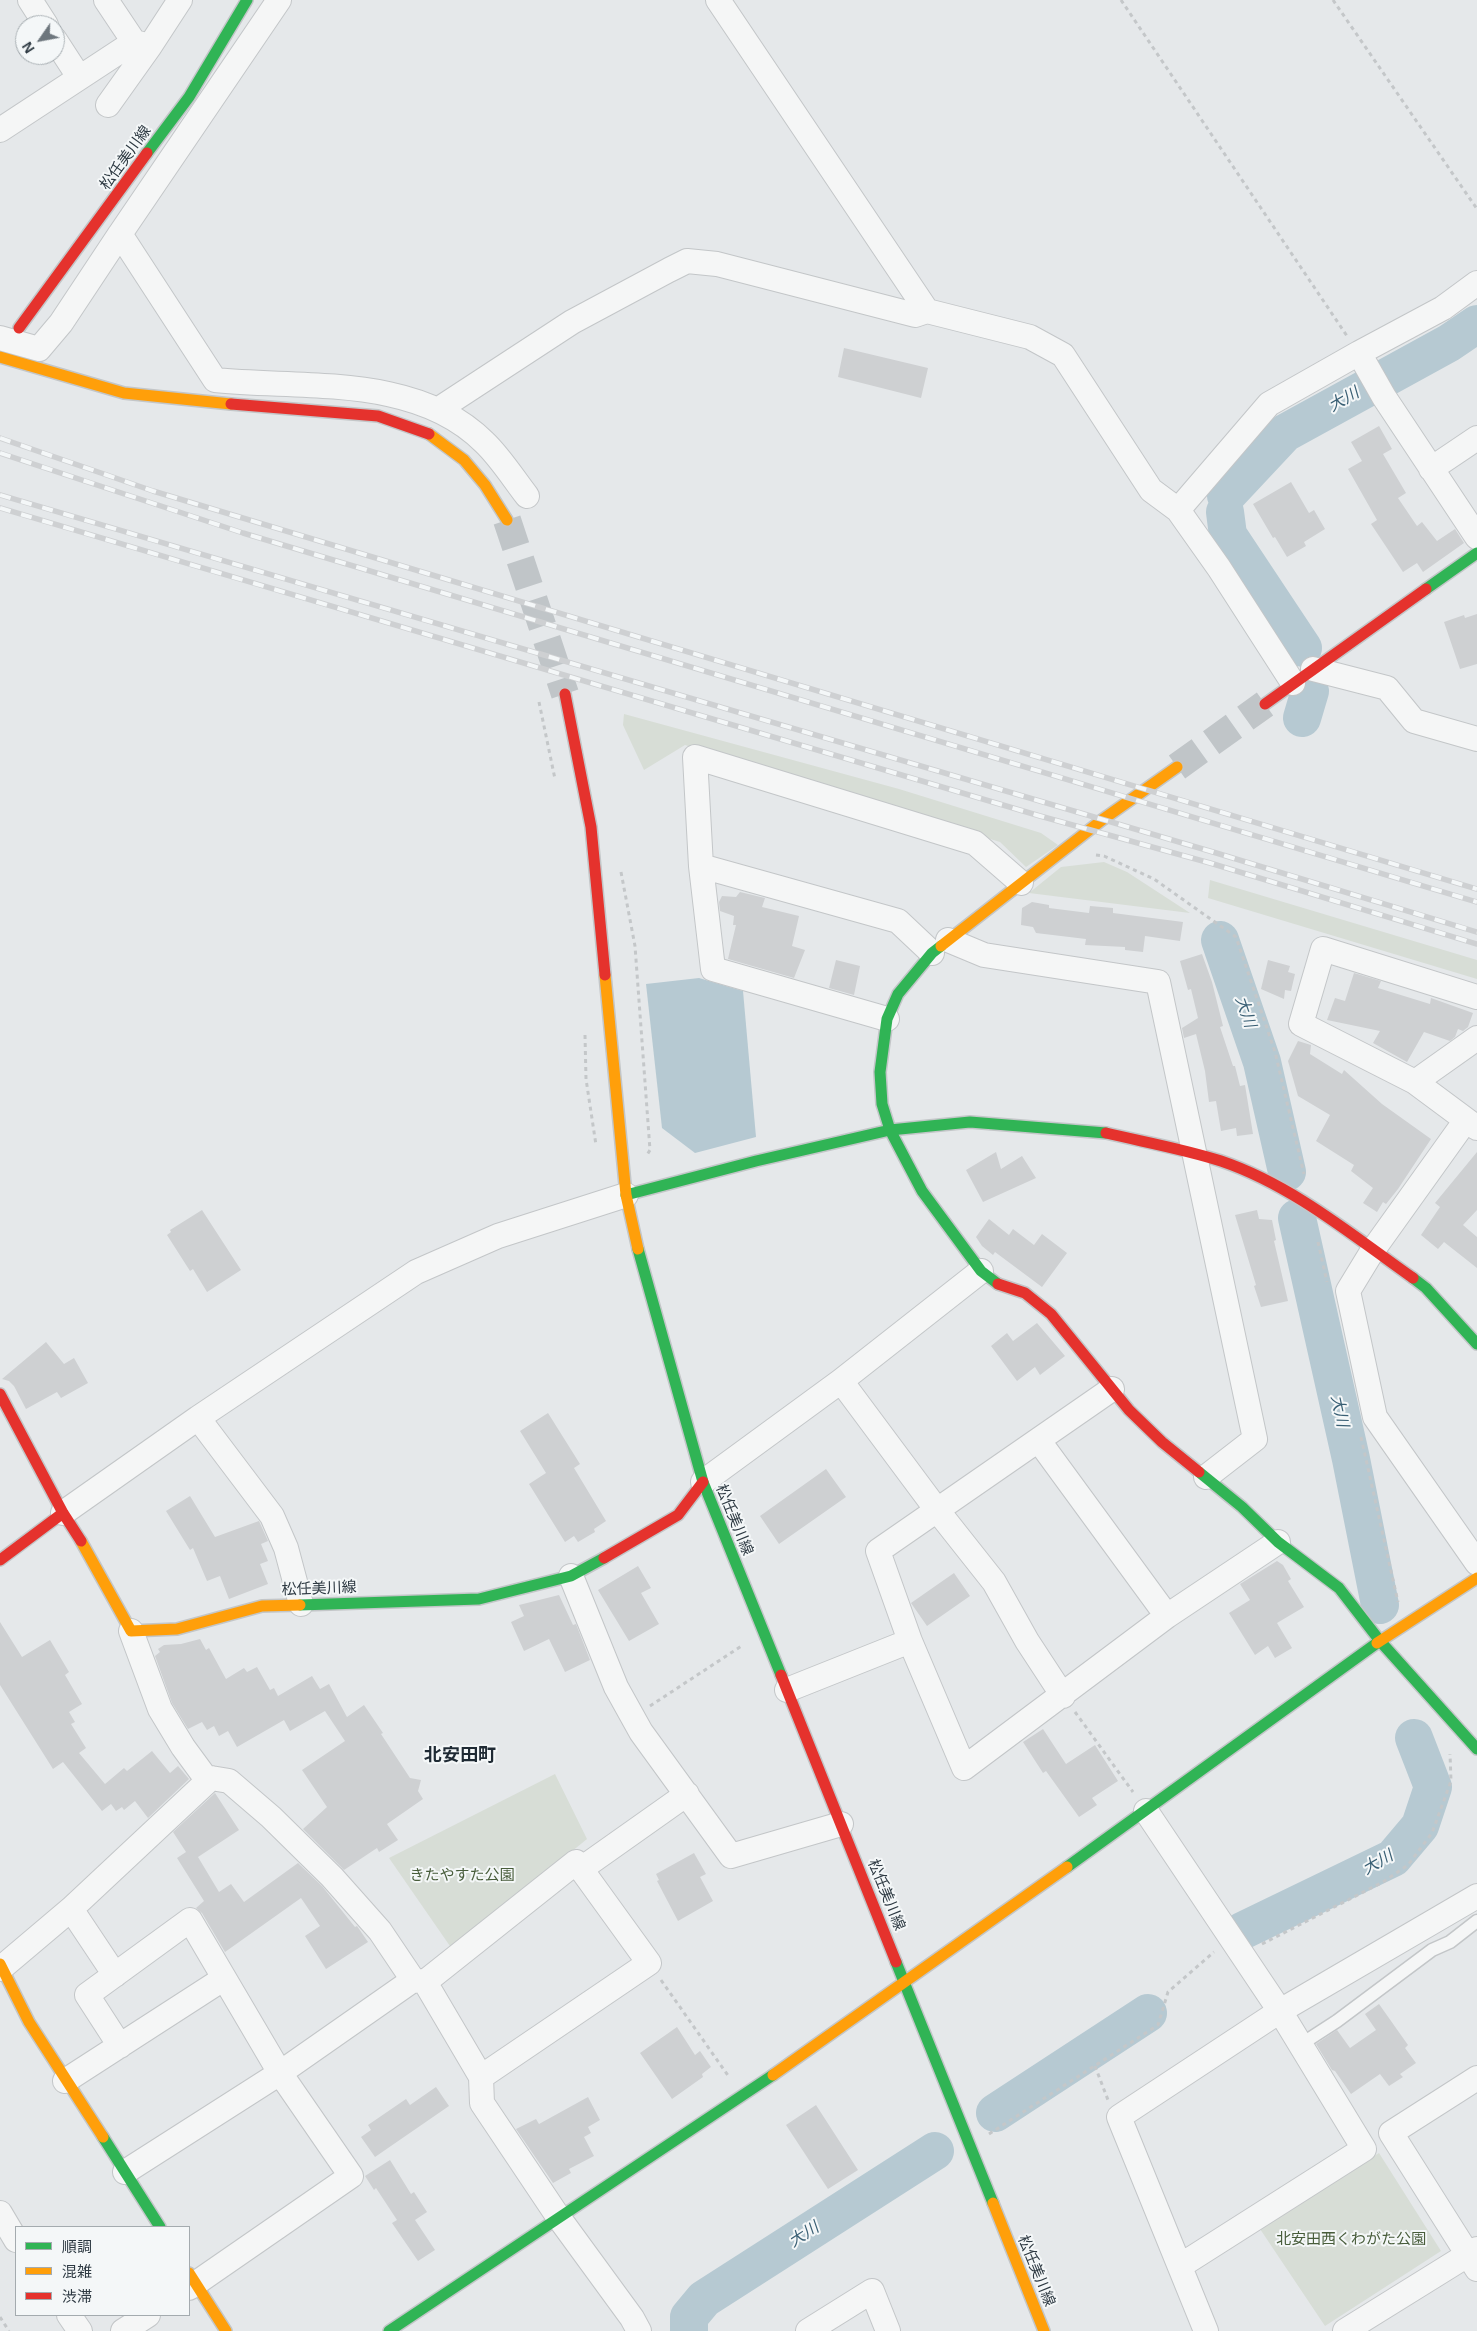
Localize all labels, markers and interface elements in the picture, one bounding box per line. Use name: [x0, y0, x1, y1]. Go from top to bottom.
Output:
north arrow: [15, 15, 65, 65]
text: N: [19, 39, 38, 56]
street label: 松任美川線: [97, 122, 155, 194]
water label: 大川: [1325, 384, 1363, 416]
water label: 大川: [1231, 994, 1259, 1030]
water label: 大川: [1326, 1393, 1352, 1429]
street label: 松任美川線: [712, 1482, 756, 1558]
street label: 松任美川線: [281, 1579, 357, 1599]
district label: 北安田町: [424, 1745, 496, 1767]
water label: 大川: [1359, 1847, 1397, 1879]
street label: 松任美川線: [864, 1857, 908, 1933]
park label: きたやすた公園: [410, 1867, 514, 1885]
water label: 大川: [785, 2218, 823, 2252]
legend: [15, 2226, 190, 2316]
park label: 北安田西くわがた公園: [1276, 2231, 1426, 2249]
street label: 松任美川線: [1014, 2233, 1058, 2309]
text: 順調: [62, 2238, 92, 2255]
text: 混雑: [62, 2263, 92, 2280]
text: 渋滞: [62, 2288, 92, 2305]

